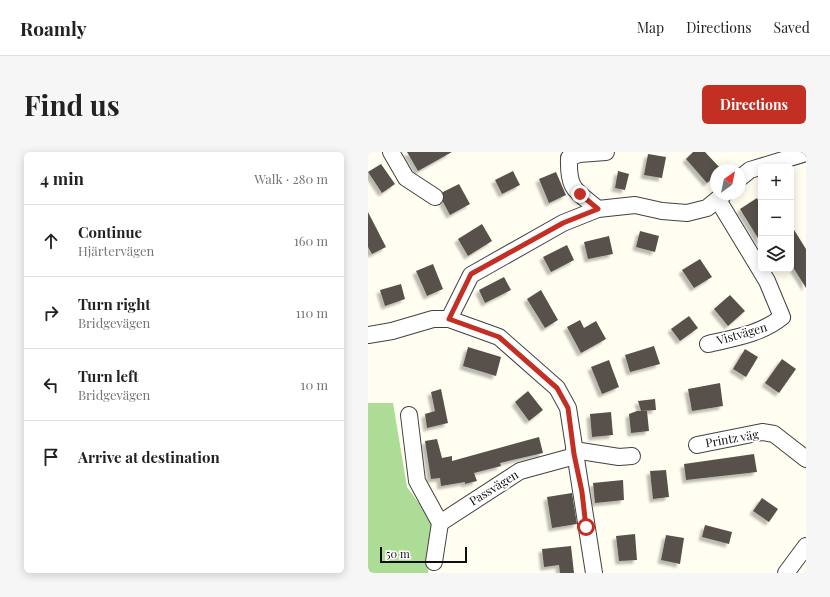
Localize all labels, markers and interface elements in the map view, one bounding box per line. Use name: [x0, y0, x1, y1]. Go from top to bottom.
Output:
text: Roamly: [20, 15, 87, 41]
text: Map: [637, 18, 664, 37]
text: Directions: [686, 18, 752, 37]
text: Saved: [774, 18, 810, 37]
button: Directions: [702, 85, 806, 124]
text: Find us: [24, 86, 120, 123]
north arrow: [710, 164, 746, 200]
map controls: [758, 164, 794, 272]
button: +: [758, 164, 794, 200]
text: 4 min: [40, 167, 84, 189]
text: Walk · 280 m: [254, 170, 328, 187]
route end: [571, 185, 589, 203]
button: −: [758, 200, 794, 236]
text: Continue: [78, 222, 142, 242]
icon: ahead: [40, 230, 62, 252]
text: 160 m: [294, 232, 328, 249]
button: layers: [758, 236, 794, 272]
text: Hjärtervägen: [78, 242, 154, 259]
text: Turn right: [78, 294, 151, 314]
icon: right: [40, 302, 62, 324]
text: 110 m: [296, 304, 328, 321]
text: Bridgevägen: [78, 314, 150, 331]
street label: Vistvägen: [714, 318, 769, 348]
text: Turn left: [78, 366, 139, 386]
icon: left: [40, 374, 62, 396]
text: 10 m: [301, 376, 328, 393]
text: Bridgevägen: [78, 386, 150, 403]
street label: Printz väg: [704, 425, 760, 451]
icon: arrive: [40, 446, 62, 468]
text: Arrive at destination: [78, 447, 220, 467]
street label: Passvägen: [466, 466, 521, 508]
route start: [577, 518, 595, 536]
scale bar: [380, 545, 467, 564]
text: 50 m: [386, 546, 410, 561]

